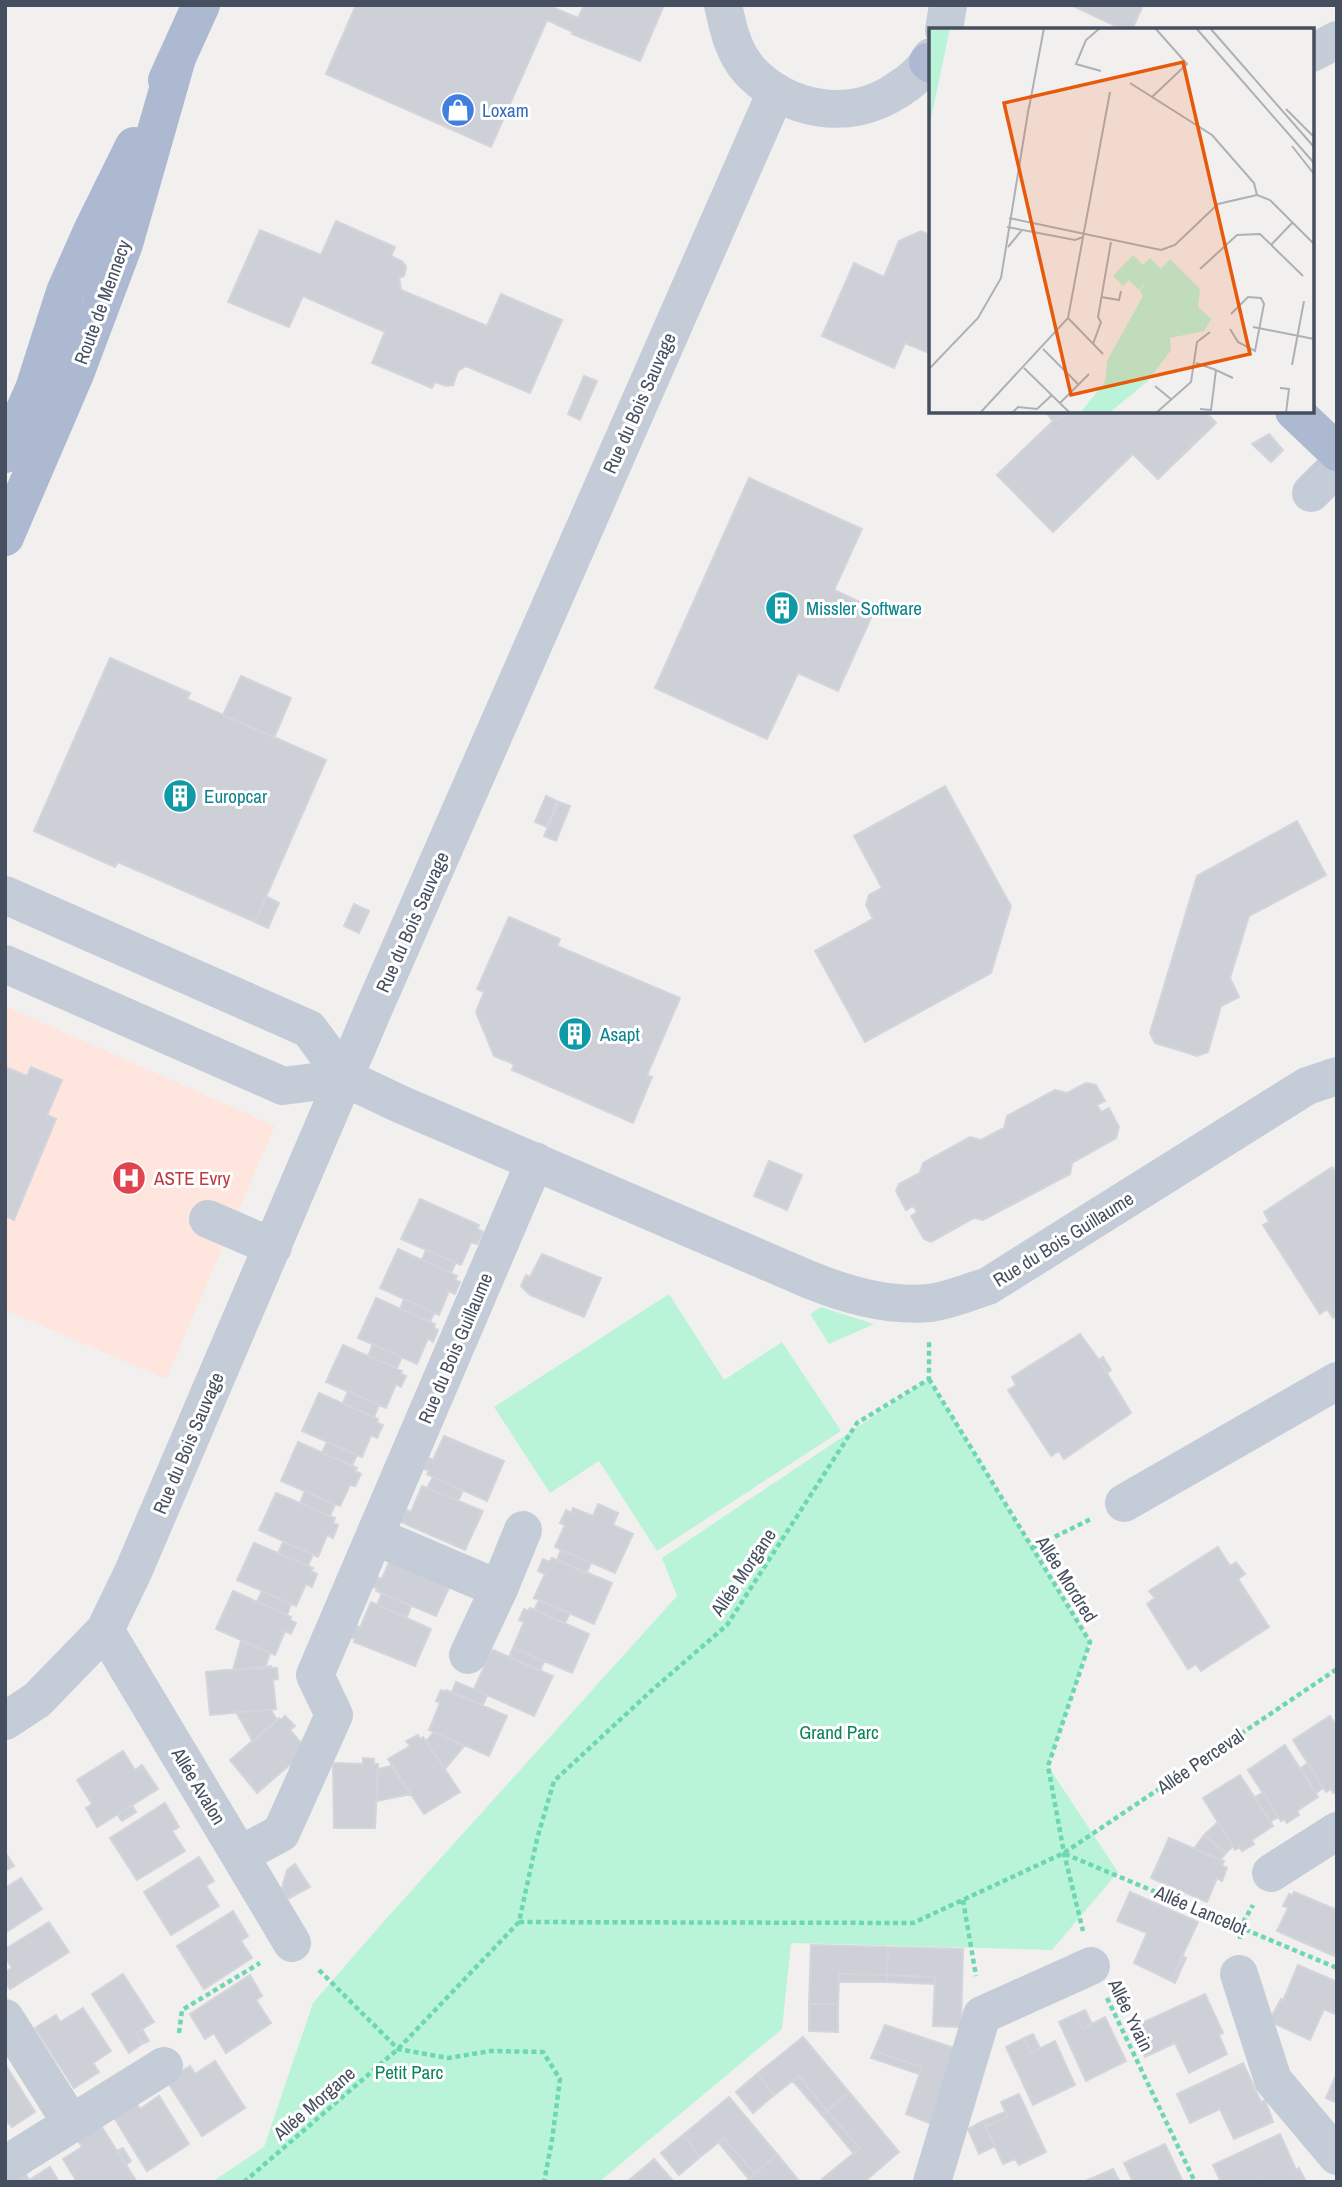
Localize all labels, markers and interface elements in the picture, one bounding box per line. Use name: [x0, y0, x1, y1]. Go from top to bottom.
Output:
inset map: [929, 28, 1314, 413]
shop icon: Loxam: [439, 91, 477, 129]
place label: Loxam: [482, 97, 529, 123]
street label: Route de Mennecy: [67, 236, 137, 368]
street label: Rue du Bois Sauvage: [596, 328, 682, 478]
building icon: Missler Software: [763, 589, 801, 627]
place label: Missler Software: [806, 595, 922, 621]
building icon: Europcar: [161, 777, 199, 815]
place label: Europcar: [204, 783, 268, 809]
street label: Rue du Bois Sauvage: [369, 847, 455, 997]
building icon: Asapt: [556, 1015, 594, 1053]
place label: Asapt: [599, 1021, 641, 1047]
hospital icon: ASTE Evry: [110, 1159, 148, 1197]
place label: ASTE Evry: [153, 1165, 230, 1191]
street label: Rue du Bois Guillaume: [988, 1185, 1138, 1293]
street label: Rue du Bois Guillaume: [412, 1269, 498, 1427]
street label: Rue du Bois Sauvage: [146, 1368, 230, 1518]
street label: Allée Morgane: [704, 1523, 782, 1622]
street label: Allée Mordred: [1030, 1530, 1104, 1627]
park label: Grand Parc: [799, 1719, 879, 1745]
street label: Allée Perceval: [1151, 1722, 1249, 1800]
street label: Allée Avalon: [165, 1742, 232, 1829]
street label: Allée Lancelot: [1150, 1879, 1252, 1941]
street label: Allée Yvain: [1102, 1973, 1160, 2056]
park label: Petit Parc: [375, 2059, 443, 2085]
street label: Allée Morgane: [267, 2060, 360, 2146]

